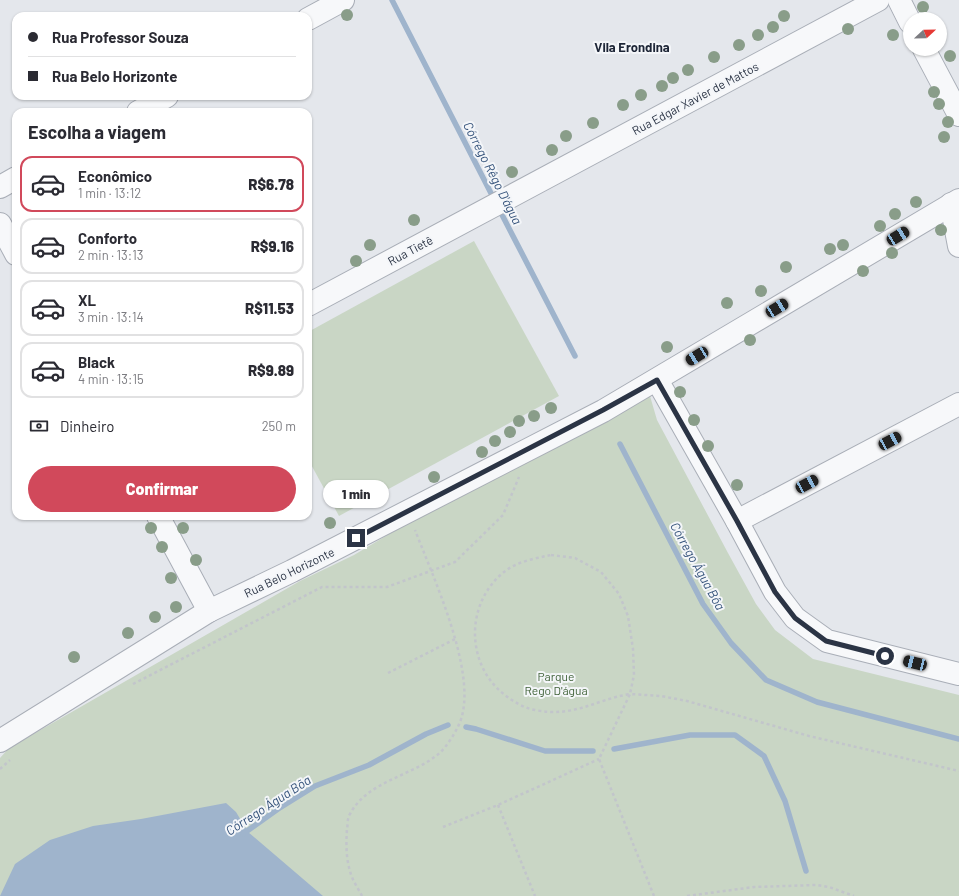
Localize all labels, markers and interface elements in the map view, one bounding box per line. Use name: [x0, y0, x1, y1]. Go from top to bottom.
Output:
north arrow: [903, 12, 947, 56]
map controls: [903, 12, 947, 56]
text: Rua Professor Souza: [52, 28, 189, 46]
district label: Vila Erondina: [594, 39, 670, 55]
street label: Rua Edgar Xavier de Mattos: [629, 59, 761, 137]
text: Rua Belo Horizonte: [52, 67, 177, 85]
water label: Córrego Rêgo D'água: [460, 119, 526, 227]
text: Escolha a viagem: [28, 121, 166, 143]
icon: car: [30, 166, 66, 202]
text: Econômico: [78, 167, 152, 185]
text: R$6.78: [248, 175, 294, 193]
text: 1 min · 13:12: [78, 185, 141, 201]
car: [885, 225, 911, 247]
icon: car: [30, 228, 66, 264]
text: Conforto: [78, 229, 137, 247]
street label: Rua Tietê: [385, 232, 435, 268]
text: R$9.16: [251, 237, 294, 255]
text: 2 min · 13:13: [78, 247, 143, 263]
icon: car: [30, 290, 66, 326]
text: XL: [78, 291, 96, 309]
car: [764, 297, 790, 319]
text: R$11.53: [245, 299, 294, 317]
text: 3 min · 13:14: [78, 309, 144, 325]
car: [684, 345, 710, 367]
icon: car: [30, 352, 66, 388]
text: Black: [78, 353, 115, 371]
text: R$9.89: [248, 361, 294, 379]
text: 4 min · 13:15: [78, 371, 144, 387]
icon: cash: [28, 415, 50, 437]
text: Dinheiro: [60, 417, 115, 435]
text: 250 m: [262, 418, 296, 434]
car: [877, 430, 903, 452]
button: Confirmar: [28, 466, 296, 512]
car: [794, 473, 820, 495]
callout: 1 min: [323, 480, 389, 508]
text: 1 min: [342, 486, 370, 502]
water label: Córrego Água Bôa: [667, 519, 729, 613]
route end: [347, 529, 365, 547]
street label: Rua Belo Horizonte: [242, 544, 336, 600]
route start: [876, 647, 894, 665]
car: [902, 654, 928, 672]
park label: Parque Rego D'água: [524, 669, 588, 697]
water label: Córrego Água Bõa: [222, 771, 314, 838]

